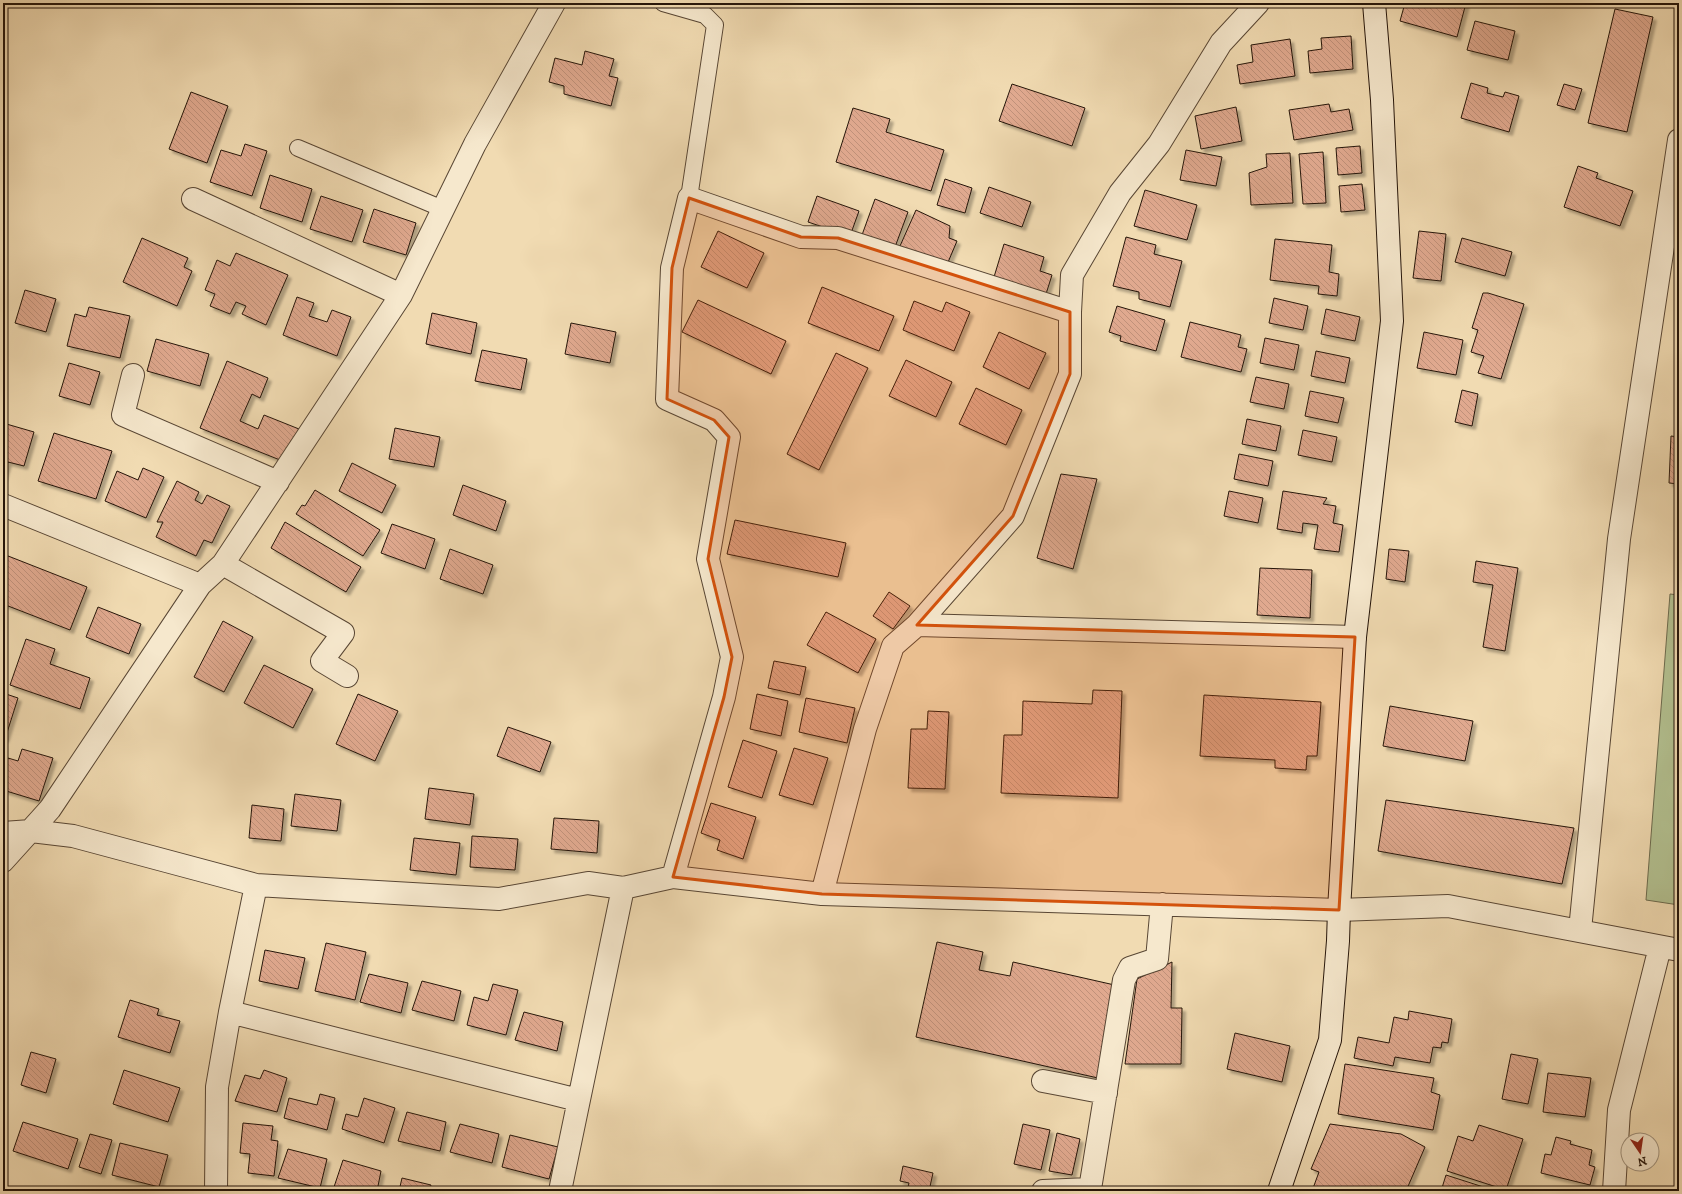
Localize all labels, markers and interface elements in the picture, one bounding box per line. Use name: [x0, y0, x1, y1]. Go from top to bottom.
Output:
north arrow: [1620, 1132, 1660, 1172]
text: N: [1636, 1153, 1648, 1169]

